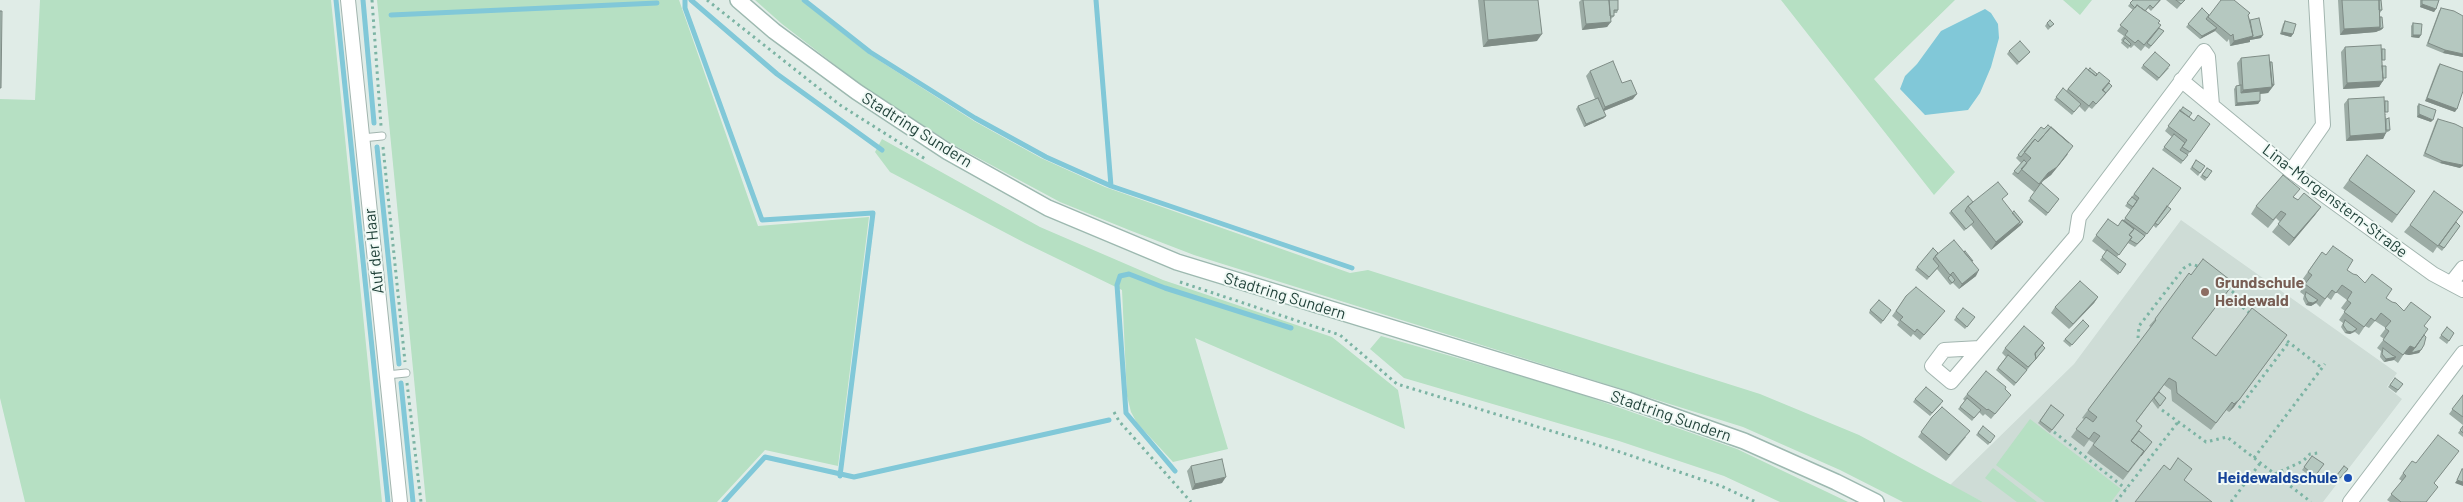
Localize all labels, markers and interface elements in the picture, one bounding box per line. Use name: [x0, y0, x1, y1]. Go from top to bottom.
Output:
street label: Stadtring Sundern: [858, 88, 976, 172]
street label: Lina-Morgenstern-Straße: [2259, 140, 2411, 262]
street label: Auf der Haar: [360, 207, 388, 295]
street label: Stadtring Sundern: [1222, 268, 1348, 324]
place label: Grundschule Heidewald: [2215, 273, 2304, 311]
marker: Grundschule Heidewald: [2199, 286, 2211, 298]
street label: Stadtring Sundern: [1608, 386, 1734, 446]
place label: Heidewaldschule: [2218, 468, 2338, 488]
marker: Heidewaldschule: [2342, 472, 2354, 484]

